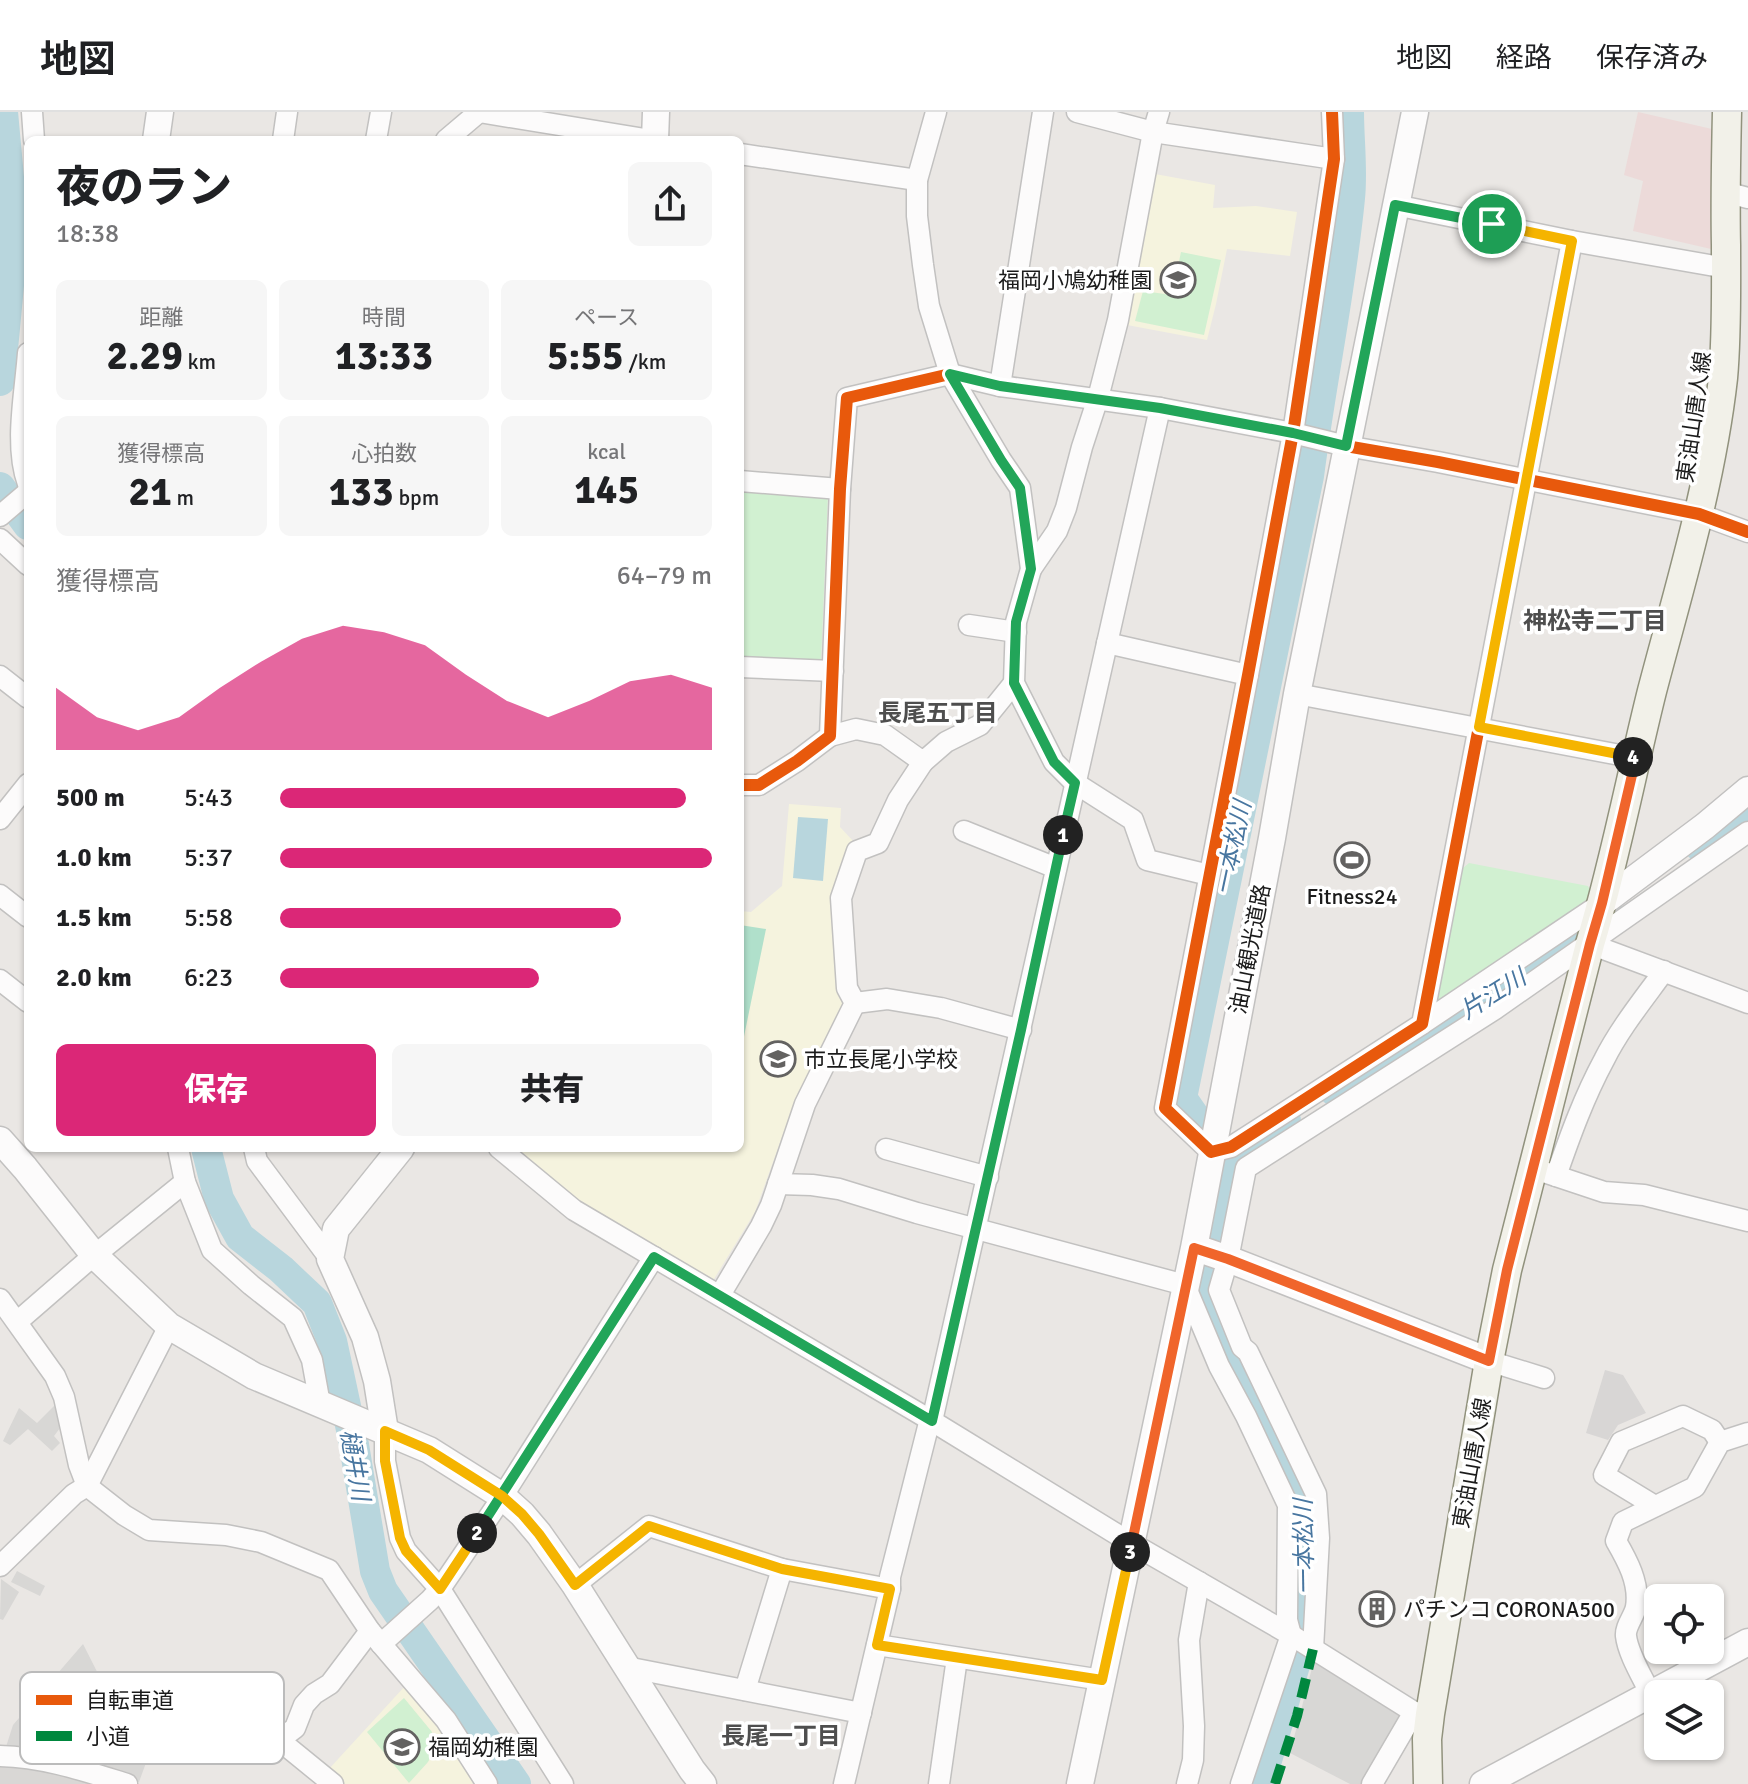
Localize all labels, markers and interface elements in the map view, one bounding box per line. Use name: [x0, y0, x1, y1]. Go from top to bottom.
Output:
text: 地図: [40, 36, 116, 83]
text: 地図: [1396, 41, 1452, 75]
text: 経路: [1496, 41, 1552, 75]
text: 保存済み: [1596, 41, 1708, 75]
text: 夜のラン: [56, 161, 232, 215]
button: share: [628, 162, 712, 246]
pin: [1458, 190, 1526, 258]
icon: arrive: [1470, 202, 1514, 246]
text: 18:38: [56, 218, 119, 250]
school or university icon: 福岡小鳩幼稚園: [1159, 261, 1197, 299]
place label: 福岡小鳩幼稚園: [998, 267, 1152, 294]
text: 距離: [139, 304, 183, 331]
text: 時間: [362, 304, 406, 331]
text: ペース: [574, 304, 639, 331]
text: 2.29: [106, 331, 183, 381]
text: 13:33: [335, 331, 433, 381]
text: 5:55: [547, 331, 624, 381]
text: km: [183, 348, 216, 375]
text: /km: [624, 348, 666, 375]
street label: 東油山唐人線: [1671, 350, 1717, 484]
text: kcal: [587, 438, 626, 465]
text: 獲得標高: [117, 440, 205, 467]
text: 心拍数: [351, 440, 417, 467]
text: 145: [574, 465, 639, 515]
text: 21: [129, 467, 172, 517]
text: 133: [329, 467, 394, 517]
text: m: [172, 484, 194, 511]
text: bpm: [394, 484, 439, 511]
text: 64–79 m: [617, 560, 712, 592]
text: 獲得標高: [56, 566, 160, 598]
district label: 神松寺二丁目: [1523, 606, 1667, 636]
district label: 長尾五丁目: [878, 698, 998, 728]
pin: 4: [1613, 737, 1653, 777]
text: 4: [1627, 743, 1639, 770]
text: 500 m: [56, 782, 125, 814]
text: 5:43: [184, 782, 233, 814]
water label: 一本松川: [1208, 795, 1258, 898]
pin: 1: [1043, 815, 1083, 855]
text: 1: [1057, 821, 1069, 848]
sports icon: Fitness24: [1333, 841, 1371, 879]
text: 1.0 km: [56, 842, 132, 874]
text: 5:37: [184, 842, 233, 874]
street label: 油山観光道路: [1224, 882, 1276, 1016]
place label: Fitness24: [1306, 883, 1398, 910]
text: 1.5 km: [56, 902, 132, 934]
text: 5:58: [184, 902, 233, 934]
water label: 片江川: [1455, 961, 1534, 1026]
text: 2.0 km: [56, 962, 132, 994]
text: 6:23: [184, 962, 233, 994]
school or university icon: 市立長尾小学校: [759, 1040, 797, 1078]
button: 保存: [56, 1044, 376, 1136]
button: 共有: [392, 1044, 712, 1136]
place label: 市立長尾小学校: [804, 1046, 958, 1073]
street label: 東油山唐人線: [1447, 1396, 1497, 1530]
water label: 樋井川: [334, 1427, 377, 1506]
water label: 一本松川: [1288, 1496, 1320, 1595]
pin: 2: [457, 1513, 497, 1553]
text: 2: [471, 1519, 483, 1546]
pin: 3: [1110, 1532, 1150, 1572]
text: 3: [1124, 1538, 1136, 1565]
map controls: [1644, 1584, 1724, 1760]
button: locate: [1644, 1584, 1724, 1664]
building icon: パチンコ CORONA500: [1358, 1590, 1396, 1628]
place label: パチンコ CORONA500: [1403, 1596, 1615, 1623]
legend: [20, 1672, 284, 1764]
button: layers: [1644, 1680, 1724, 1760]
text: 自転車道: [86, 1687, 174, 1714]
district label: 長尾一丁目: [721, 1721, 841, 1751]
text: 小道: [86, 1723, 130, 1750]
school or university icon: 福岡幼稚園: [383, 1728, 421, 1766]
place label: 福岡幼稚園: [428, 1734, 538, 1761]

